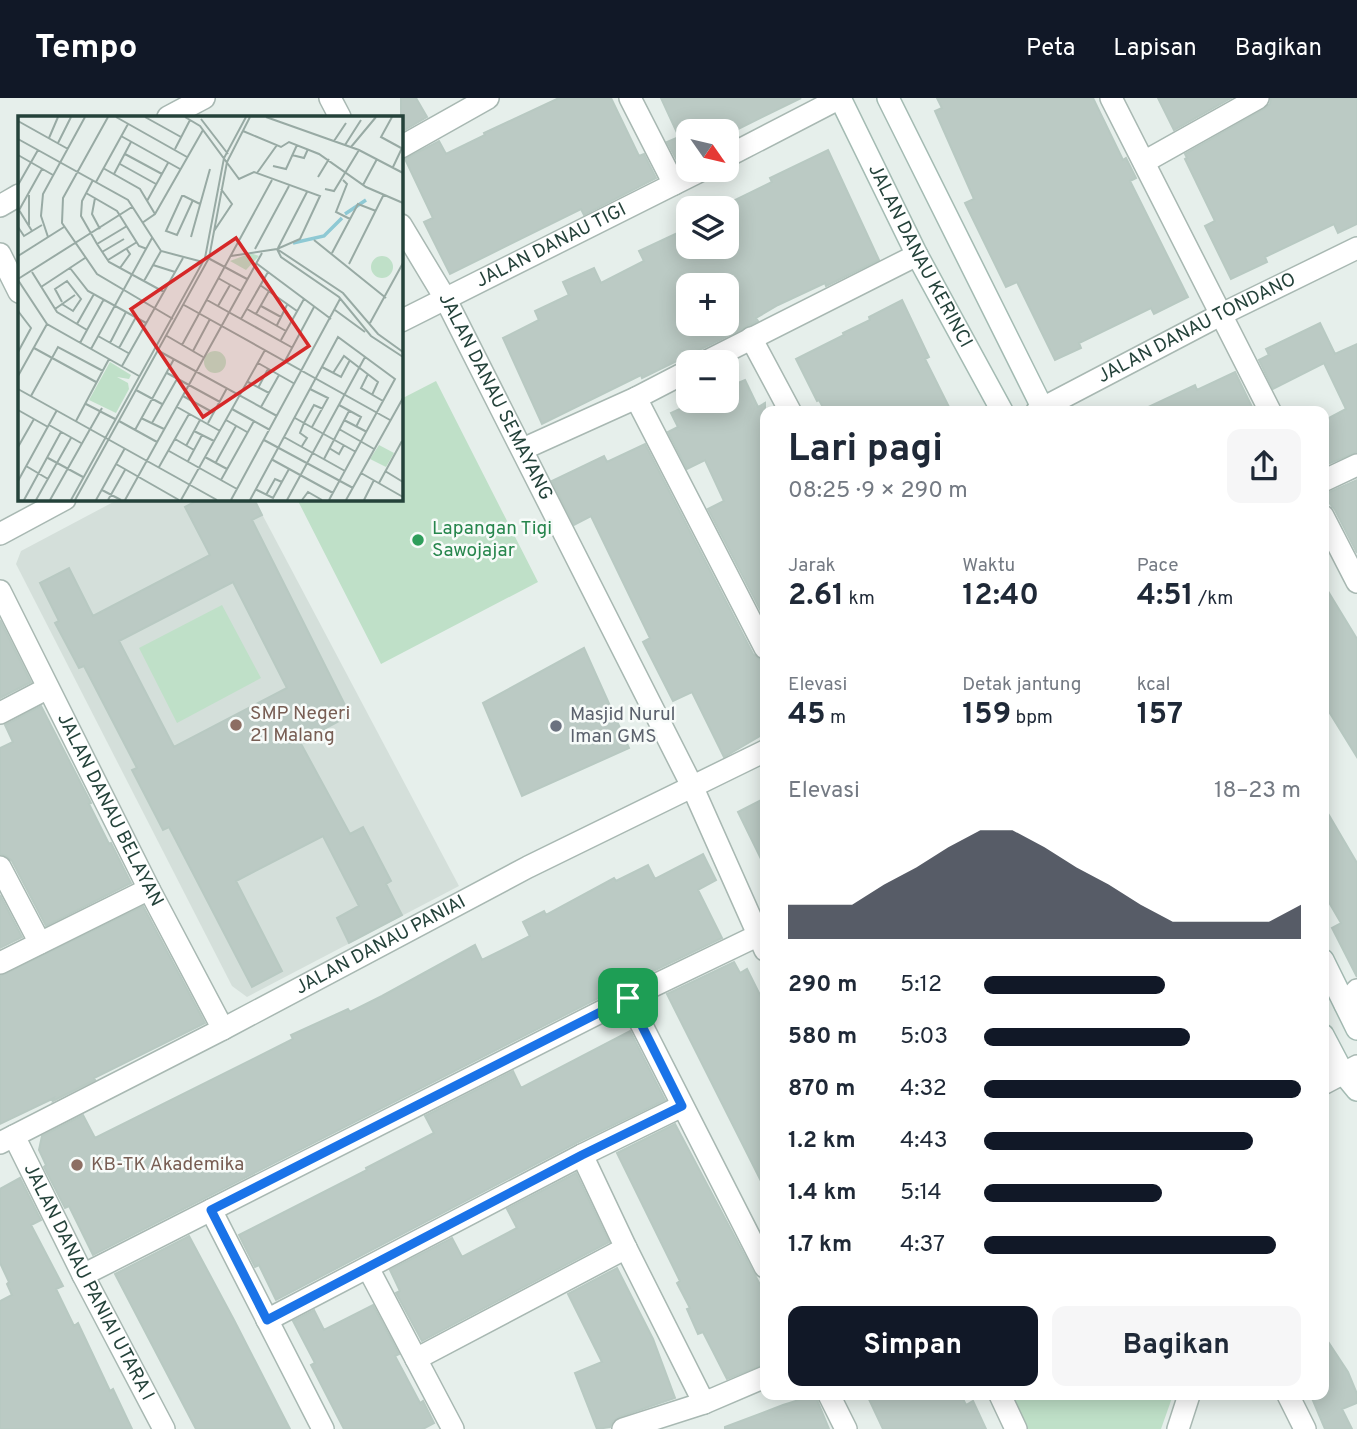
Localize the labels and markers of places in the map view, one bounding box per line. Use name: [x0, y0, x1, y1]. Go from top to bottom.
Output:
place label: Lapangan Tigi Sawojajar: [432, 517, 552, 563]
marker: Lapangan Tigi Sawojajar: [410, 532, 426, 548]
place label: SMP Negeri 21 Malang: [250, 702, 350, 748]
place label: Masjid Nurul Iman GMS: [570, 703, 676, 749]
marker: SMP Negeri 21 Malang: [228, 717, 244, 733]
marker: Masjid Nurul Iman GMS: [548, 718, 564, 734]
pin: [598, 968, 658, 1028]
place label: KB-TK Akademika: [91, 1153, 244, 1177]
marker: KB-TK Akademika: [69, 1157, 85, 1173]

